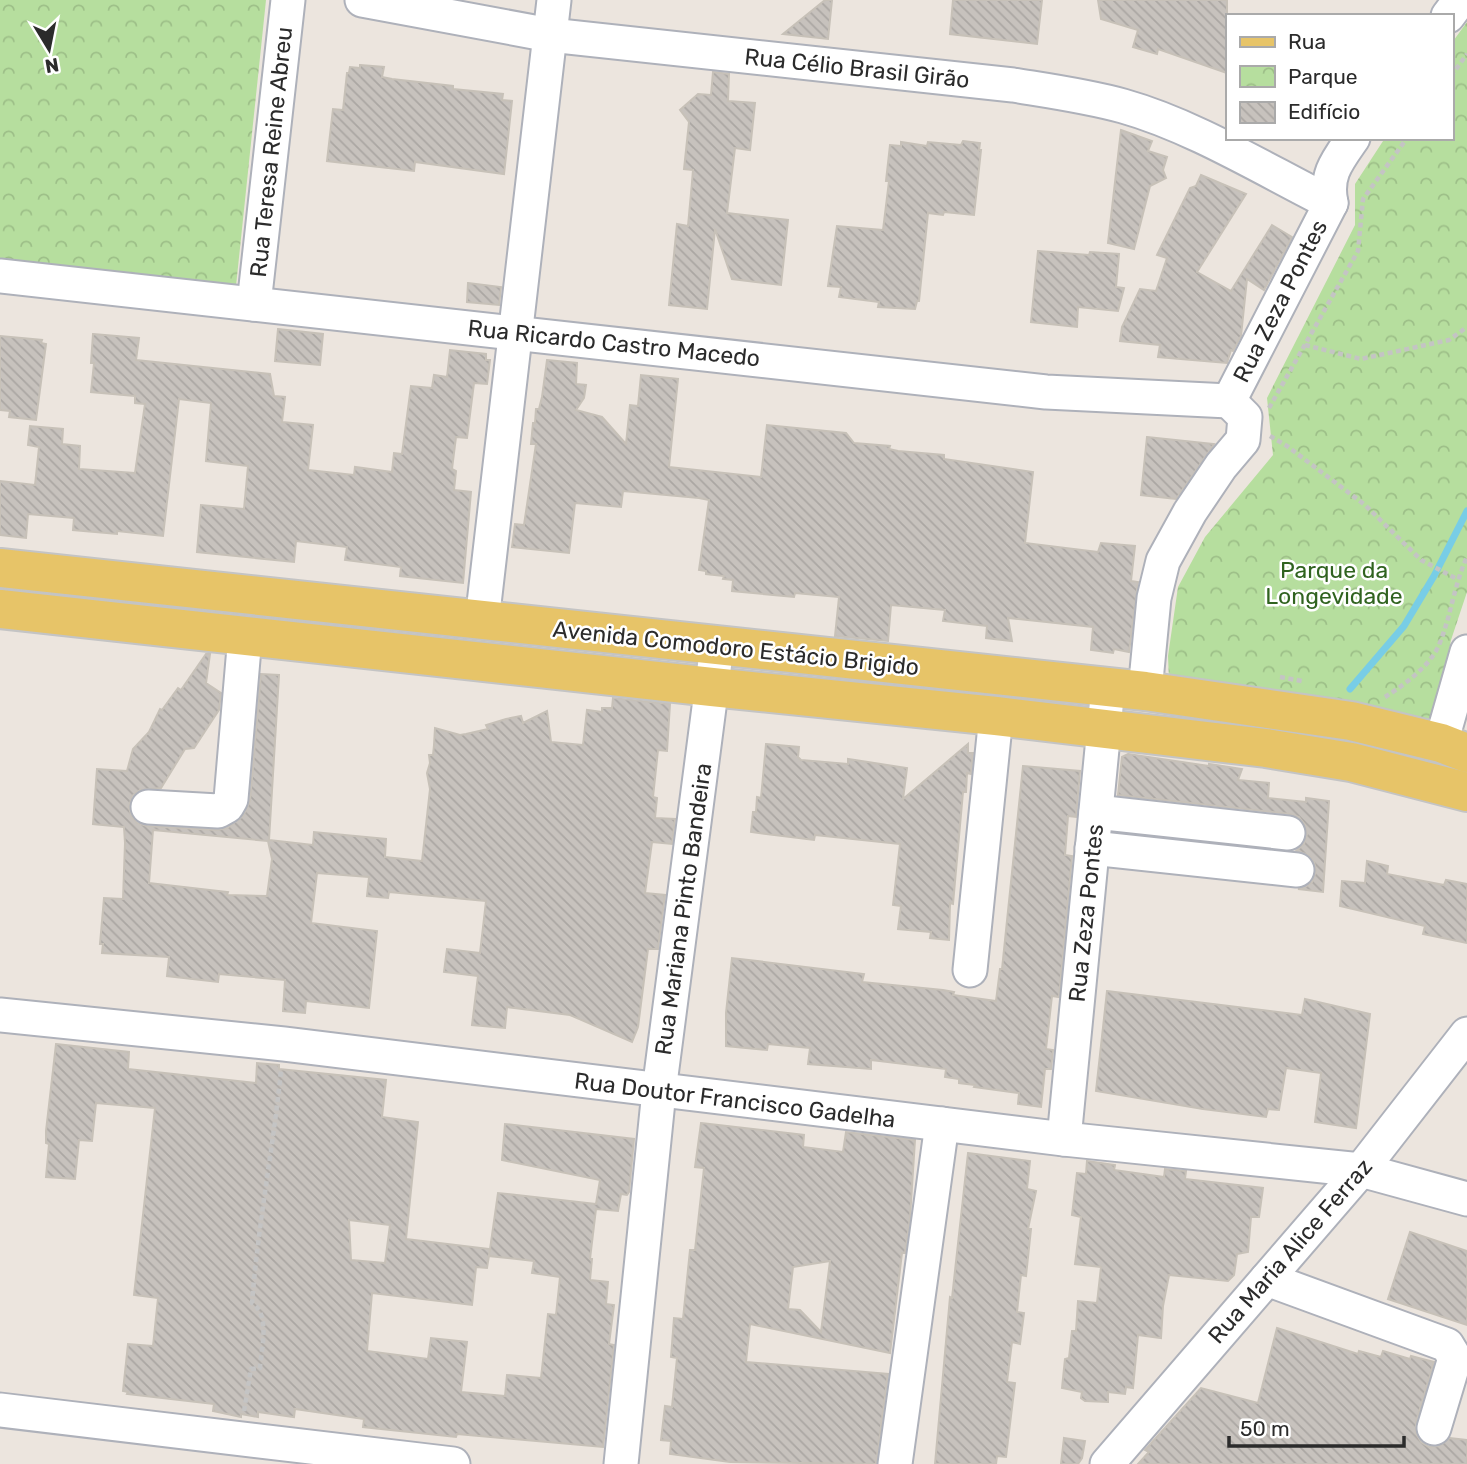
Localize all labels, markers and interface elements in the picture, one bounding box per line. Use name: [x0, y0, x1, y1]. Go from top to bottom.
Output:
north arrow: [14, 14, 84, 84]
legend: [1226, 14, 1453, 140]
street label: Rua Teresa Reine Abreu: [244, 25, 298, 279]
text: Rua: [1288, 29, 1326, 54]
street label: Rua Célio Brasil Girão: [743, 42, 971, 94]
text: N: [43, 53, 61, 78]
text: Parque: [1288, 64, 1358, 89]
text: Edifício: [1288, 99, 1360, 124]
street label: Rua Zeza Pontes: [1227, 215, 1333, 387]
street label: Rua Ricardo Castro Macedo: [466, 314, 762, 372]
park label: Parque da Longevidade: [1265, 556, 1403, 610]
street label: Avenida Comodoro Estácio Brigido: [551, 615, 921, 681]
street label: Rua Mariana Pinto Bandeira: [649, 761, 717, 1057]
street label: Rua Zeza Pontes: [1063, 823, 1109, 1003]
street label: Rua Doutor Francisco Gadelha: [573, 1066, 897, 1134]
street label: Rua Maria Alice Ferraz: [1202, 1153, 1378, 1349]
scale bar: [1229, 1404, 1404, 1448]
text: 50 m: [1240, 1416, 1290, 1441]

